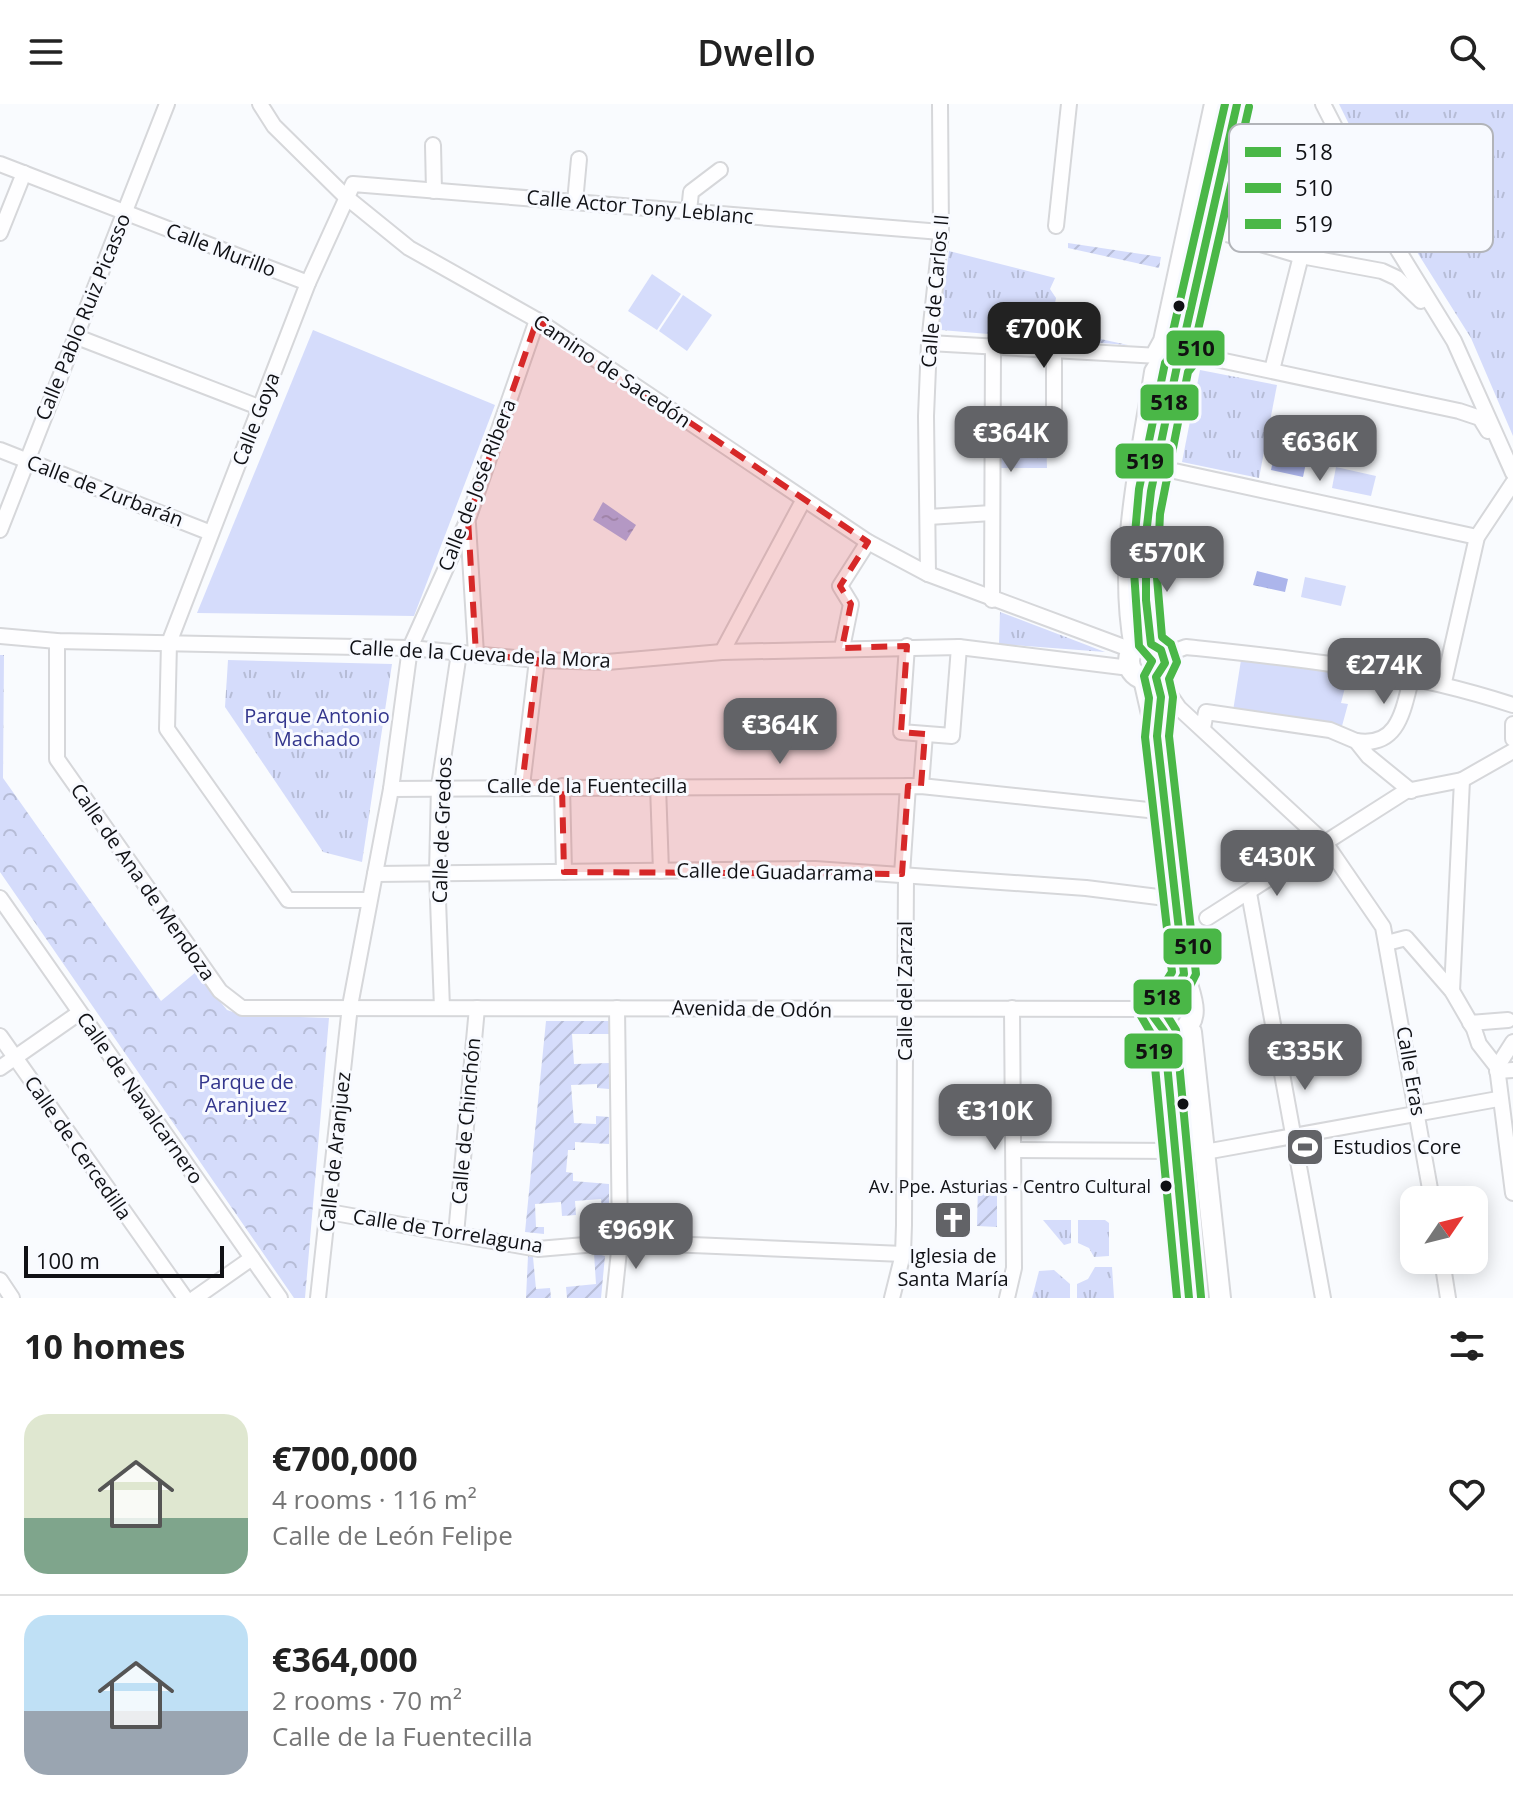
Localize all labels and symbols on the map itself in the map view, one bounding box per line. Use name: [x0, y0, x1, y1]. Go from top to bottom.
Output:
legend: [1229, 124, 1493, 252]
text: 518: [1295, 136, 1333, 166]
text: 510: [1295, 172, 1333, 202]
street label: Calle Actor Tony Leblanc: [526, 183, 755, 230]
text: 519: [1295, 208, 1333, 238]
street label: Calle Pablo Ruiz Picasso: [29, 209, 136, 424]
street label: Calle de Carlos II: [914, 213, 955, 369]
street label: Calle Murillo: [162, 216, 280, 283]
unlabelled marker: [1171, 298, 1187, 314]
pin: €700K: [988, 302, 1100, 370]
street label: Camino de Sacedón: [528, 308, 696, 433]
line badge: 510: [1165, 329, 1226, 367]
text: 510: [1177, 332, 1215, 362]
street label: Calle Goya: [225, 368, 286, 469]
line badge: 518: [1139, 383, 1200, 422]
text: 518: [1150, 386, 1188, 416]
street label: Calle de José Ribera: [431, 395, 522, 575]
pin: €364K: [955, 406, 1067, 474]
pin: €636K: [1264, 415, 1376, 483]
line badge: 519: [1114, 442, 1175, 480]
text: 519: [1126, 445, 1164, 475]
street label: Calle de Zurbarán: [23, 448, 187, 533]
pin: €570K: [1111, 526, 1223, 594]
street label: Calle de la Cueva de la Mora: [349, 633, 612, 674]
pin: €274K: [1328, 638, 1440, 706]
pin: €364K: [724, 698, 836, 766]
park label: Parque Antonio Machado: [244, 702, 390, 752]
street label: Calle de Gredos: [425, 756, 458, 904]
street label: Calle de la Fuentecilla: [487, 772, 687, 799]
street label: Calle de Ana de Mendoza: [65, 778, 222, 986]
pin: €430K: [1221, 830, 1333, 898]
street label: Calle de Guadarrama: [676, 856, 874, 887]
street label: Calle del Zarzal: [891, 921, 918, 1061]
line badge: 510: [1162, 927, 1223, 966]
text: 510: [1174, 930, 1212, 960]
line badge: 518: [1132, 978, 1193, 1016]
text: 518: [1143, 981, 1181, 1011]
street label: Avenida de Odón: [672, 994, 832, 1023]
street label: Calle de Navalcarnero: [71, 1006, 210, 1189]
pin: €335K: [1249, 1024, 1361, 1092]
street label: Calle Eras: [1390, 1024, 1433, 1118]
line badge: 519: [1123, 1032, 1184, 1070]
text: 519: [1135, 1035, 1173, 1065]
street label: Calle de Chinchón: [445, 1036, 486, 1205]
park label: Parque de Aranjuez: [198, 1068, 294, 1118]
street label: Calle de Cercedilla: [19, 1070, 138, 1225]
street label: Calle de Aranjuez: [313, 1070, 356, 1233]
pin: €310K: [939, 1084, 1051, 1152]
unlabelled marker: [1175, 1096, 1191, 1112]
sports icon: Estudios Core: [1284, 1126, 1326, 1168]
place label: Estudios Core: [1333, 1133, 1461, 1160]
place label: Av. Ppe. Asturias - Centro Cultural: [869, 1174, 1151, 1198]
marker: Av. Ppe. Asturias - Centro Cultural: [1158, 1178, 1174, 1194]
north arrow: [1400, 1186, 1488, 1274]
church icon: Iglesia de Santa María: [932, 1199, 974, 1241]
street label: Calle de Torrelaguna: [351, 1202, 545, 1259]
pin: €969K: [580, 1203, 692, 1271]
scale bar: [24, 1242, 224, 1278]
place label: Iglesia de Santa María: [897, 1242, 1009, 1292]

